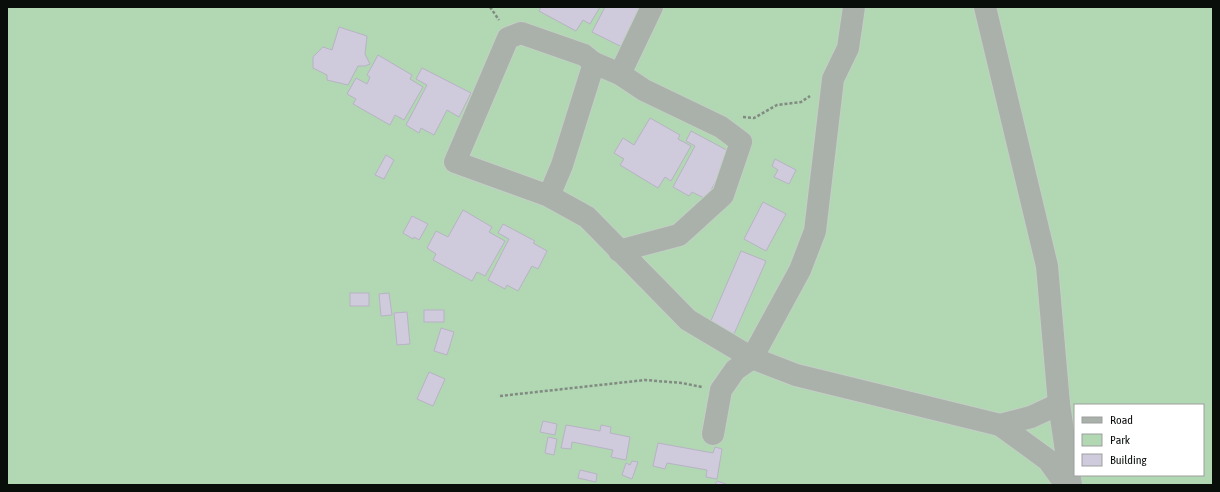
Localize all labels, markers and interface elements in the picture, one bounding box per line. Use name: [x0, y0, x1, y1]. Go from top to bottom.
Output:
legend: [1074, 404, 1204, 476]
text: Road: [1110, 413, 1133, 427]
text: Park: [1110, 433, 1131, 447]
text: Building: [1110, 453, 1148, 467]

